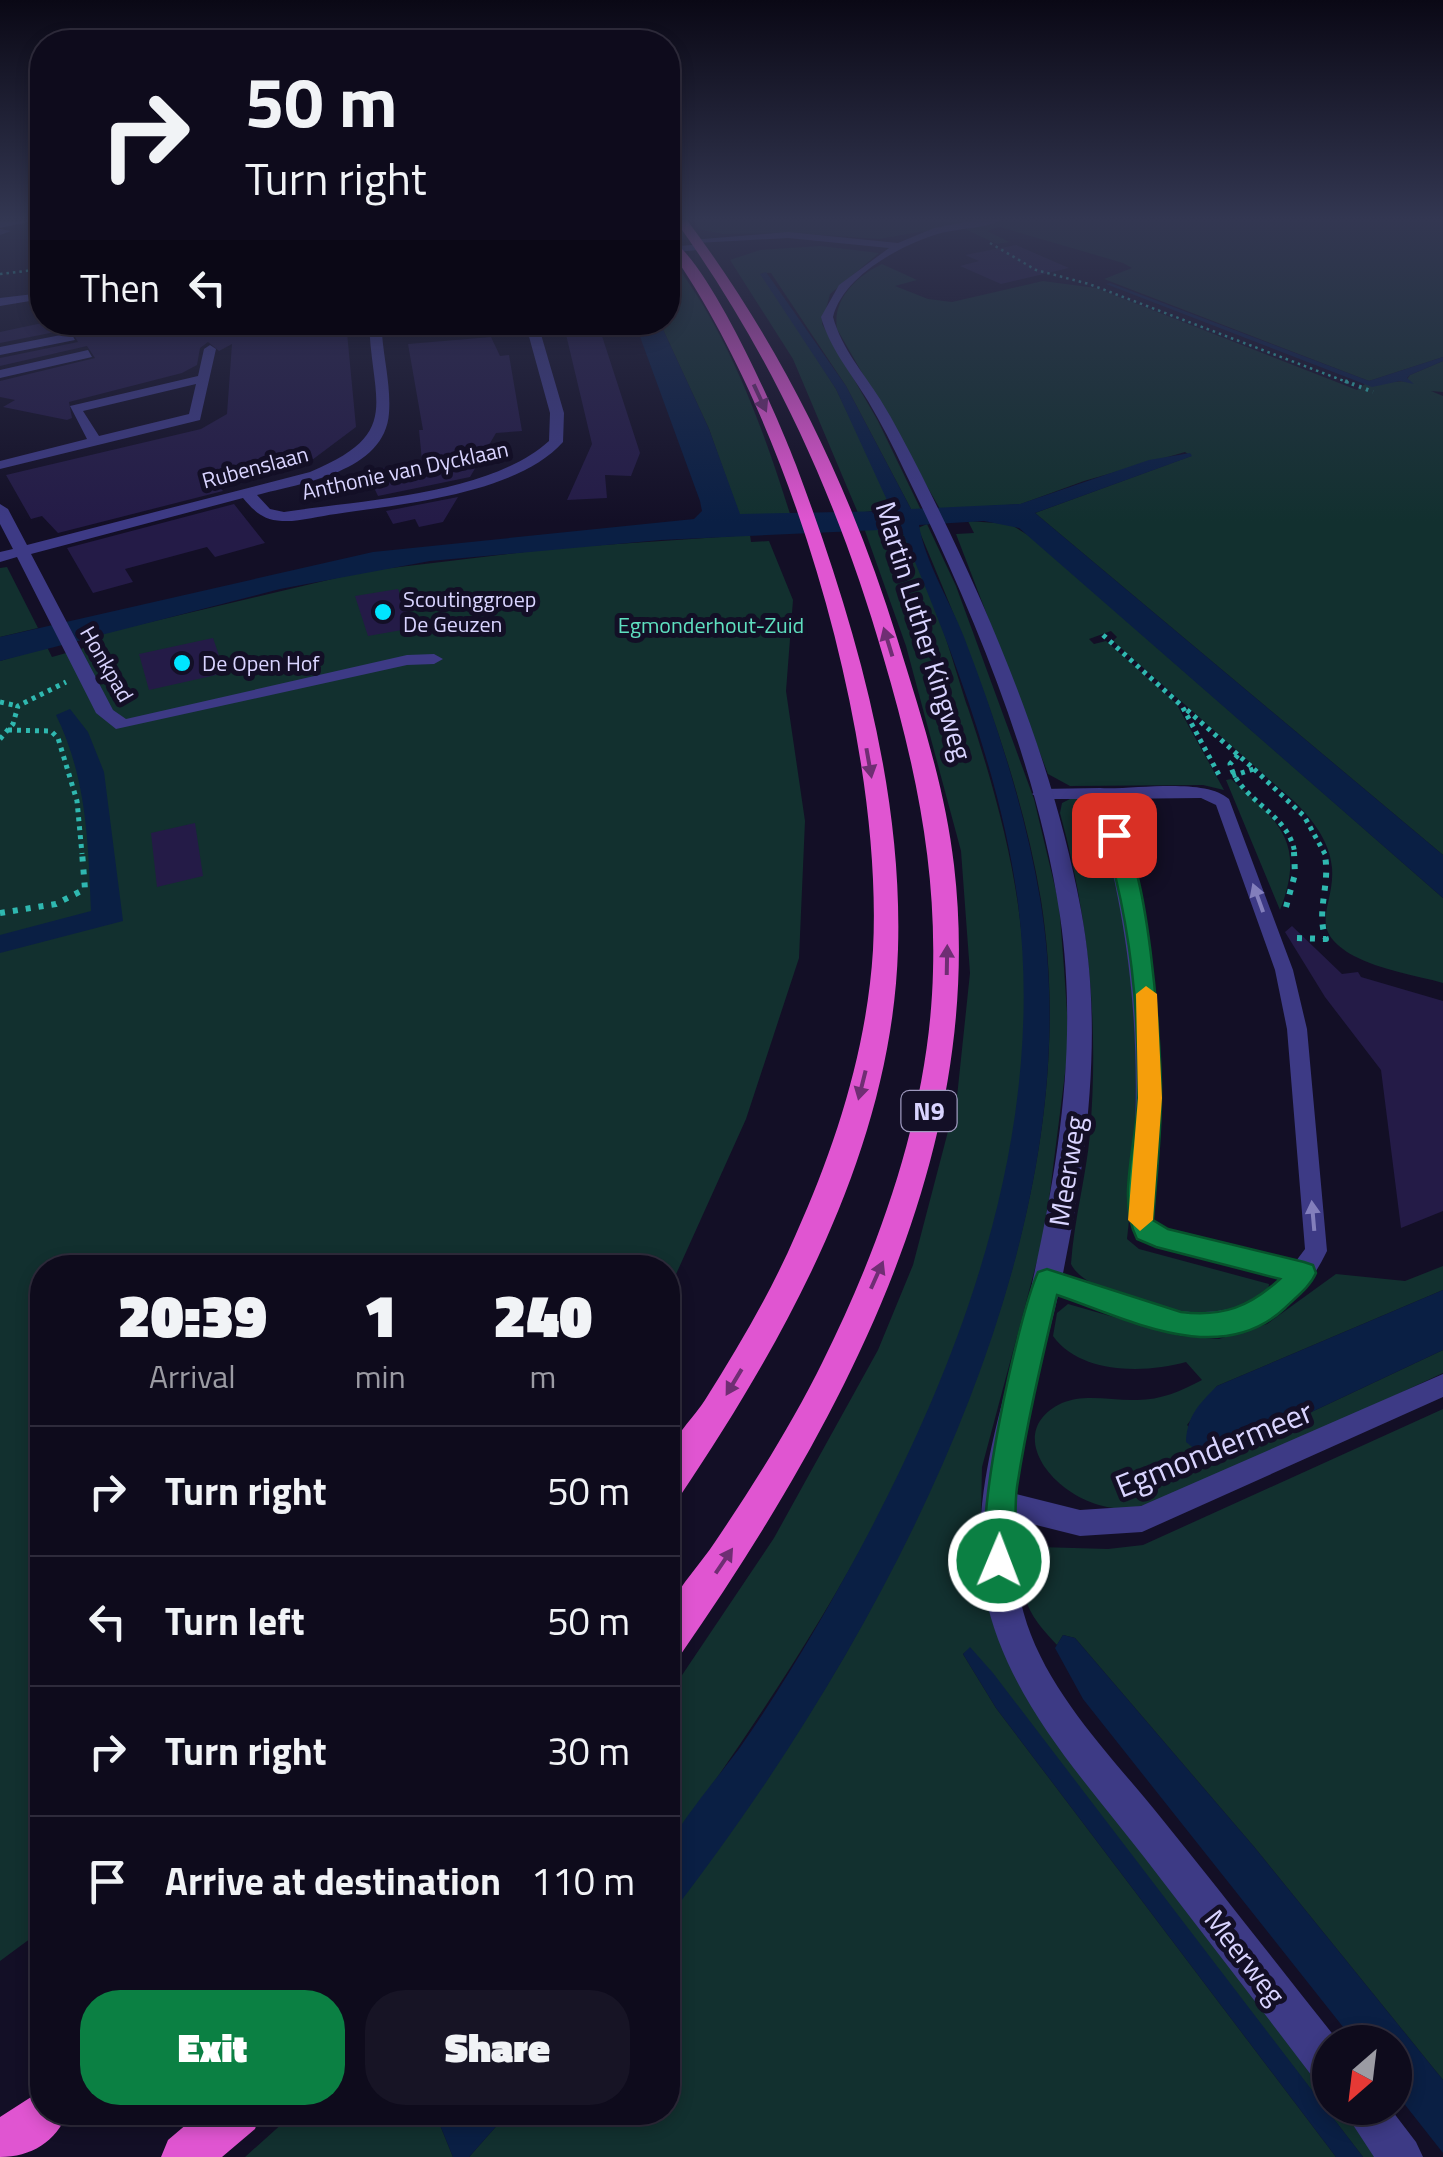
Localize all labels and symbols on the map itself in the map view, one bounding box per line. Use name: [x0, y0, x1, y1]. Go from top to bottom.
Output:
one-way arrow: [752, 383, 768, 413]
street label: Anthonie van Dycklaan: [299, 432, 511, 508]
street label: Rubenslaan: [198, 436, 312, 498]
street label: Martin Luther Kingweg: [865, 496, 984, 766]
place label: Scoutinggroep De Geuzen: [403, 582, 536, 641]
marker: Scoutinggroep De Geuzen: [372, 601, 394, 623]
park label: Egmonderhout-Zuid: [618, 608, 804, 642]
street label: Honkpad: [72, 620, 142, 708]
one-way arrow: [880, 627, 895, 657]
place label: De Open Hof: [202, 646, 320, 680]
marker: De Open Hof: [171, 652, 193, 674]
one-way arrow: [862, 748, 877, 780]
pin: [1072, 793, 1157, 878]
one-way arrow: [1250, 882, 1265, 912]
one-way arrow: [939, 944, 955, 976]
one-way arrow: [854, 1070, 869, 1101]
road number: N9: [902, 1091, 956, 1131]
street label: Meerweg: [1037, 1113, 1096, 1229]
one-way arrow: [1305, 1199, 1321, 1231]
one-way arrow: [869, 1260, 885, 1290]
one-way arrow: [726, 1368, 743, 1396]
street label: Egmondermeer: [1108, 1387, 1319, 1509]
position arrow: [947, 1509, 1051, 1613]
one-way arrow: [714, 1547, 732, 1575]
street label: Meerweg: [1194, 1900, 1297, 2014]
north arrow: [1312, 2025, 1412, 2125]

